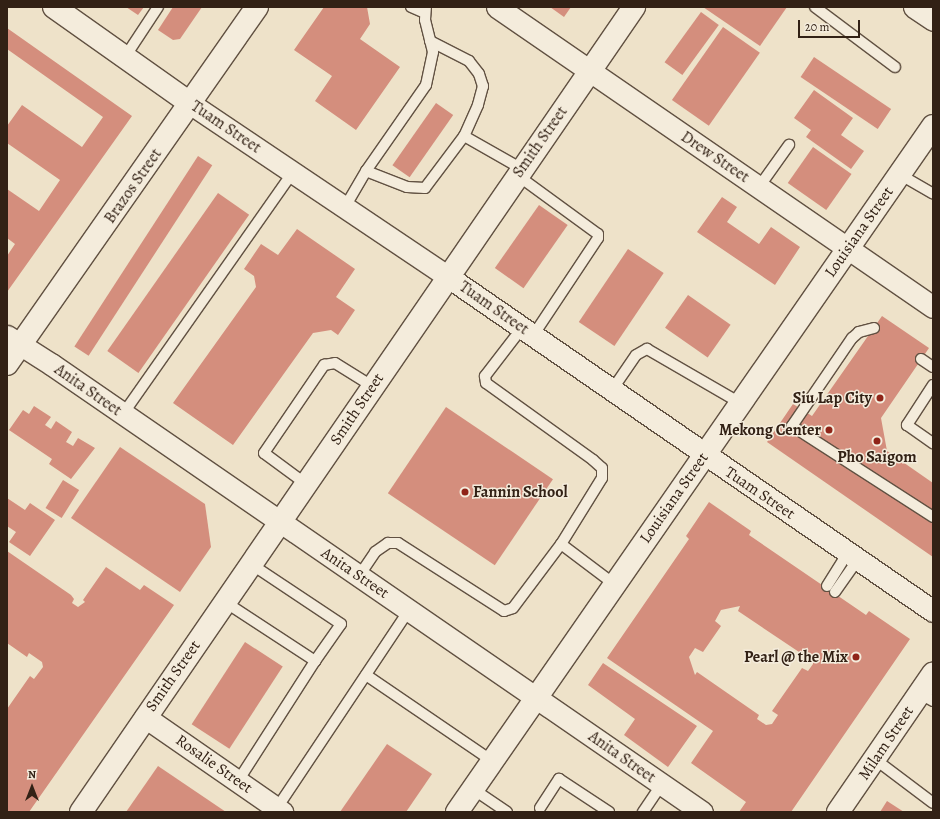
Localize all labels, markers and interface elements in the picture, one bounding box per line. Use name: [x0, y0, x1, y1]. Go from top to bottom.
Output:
scale bar: [800, 12, 862, 38]
text: 20 m: [805, 19, 829, 35]
street label: Tuam Street: [187, 97, 265, 157]
street label: Smith Street: [508, 103, 572, 181]
street label: Drew Street: [677, 127, 753, 187]
street label: Brazos Street: [100, 145, 166, 227]
street label: Louisiana Street: [821, 183, 897, 281]
street label: Tuam Street: [456, 277, 532, 339]
street label: Anita Street: [51, 360, 125, 420]
street label: Smith Street: [326, 369, 388, 449]
place label: Siu Lap City: [793, 388, 872, 408]
marker: Siu Lap City: [875, 393, 885, 403]
place label: Mekong Center: [719, 420, 821, 440]
marker: Mekong Center: [824, 425, 834, 435]
marker: Pho Saigom: [872, 436, 882, 446]
place label: Pho Saigom: [837, 447, 917, 467]
street label: Louisiana Street: [636, 449, 712, 547]
street label: Tuam Street: [721, 463, 799, 523]
place label: Fannin School: [473, 482, 568, 502]
marker: Fannin School: [460, 487, 470, 497]
street label: Anita Street: [317, 543, 393, 603]
street label: Smith Street: [141, 637, 205, 715]
place label: Pearl @ the Mix: [744, 647, 848, 667]
marker: Pearl @ the Mix: [851, 652, 861, 662]
street label: Milam Street: [854, 702, 918, 784]
street label: Anita Street: [585, 727, 659, 787]
street label: Rosalie Street: [172, 731, 256, 797]
north arrow: [12, 767, 52, 807]
text: N: [28, 767, 36, 782]

